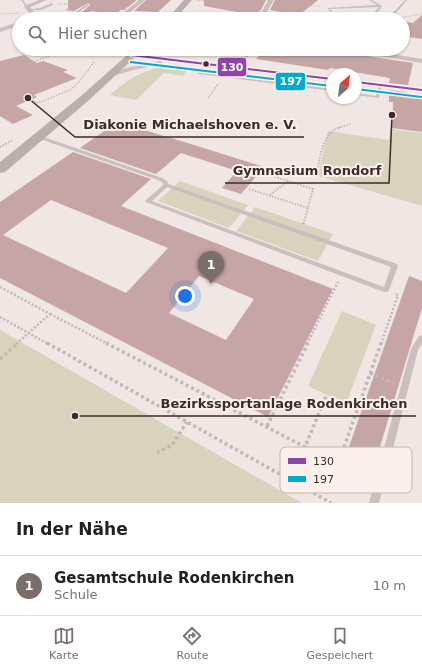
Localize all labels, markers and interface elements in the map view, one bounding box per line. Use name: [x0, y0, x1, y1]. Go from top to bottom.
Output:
search box: [12, 12, 410, 56]
icon: search: [26, 23, 48, 45]
text: Hier suchen: [58, 25, 147, 43]
line badge: 130: [217, 57, 247, 77]
unlabelled marker: [201, 59, 211, 69]
text: 130: [221, 61, 244, 74]
north arrow: [326, 68, 362, 104]
line badge: 197: [275, 72, 306, 91]
text: 197: [280, 75, 302, 88]
callout: Diakonie Michaelshoven e. V.: [75, 112, 304, 137]
text: Diakonie Michaelshoven e. V.: [83, 117, 297, 132]
callout: Gymnasium Rondorf: [225, 158, 389, 183]
text: Gymnasium Rondorf: [233, 163, 382, 178]
pin: 1: [198, 251, 224, 284]
your location: [175, 286, 195, 306]
callout: Bezirkssportanlage Rodenkirchen: [153, 391, 416, 416]
text: Bezirkssportanlage Rodenkirchen: [161, 396, 407, 411]
legend: [280, 447, 412, 493]
text: 130: [313, 455, 334, 468]
text: 197: [313, 473, 334, 486]
text: In der Nähe: [16, 519, 128, 539]
text: Gesamtschule Rodenkirchen: [54, 569, 294, 587]
text: 1: [24, 578, 34, 593]
text: 10 m: [373, 578, 406, 593]
text: Schule: [54, 587, 98, 602]
tab: Karte: [49, 625, 78, 662]
tab: Route: [176, 625, 208, 662]
tab: Gespeichert: [307, 625, 373, 662]

